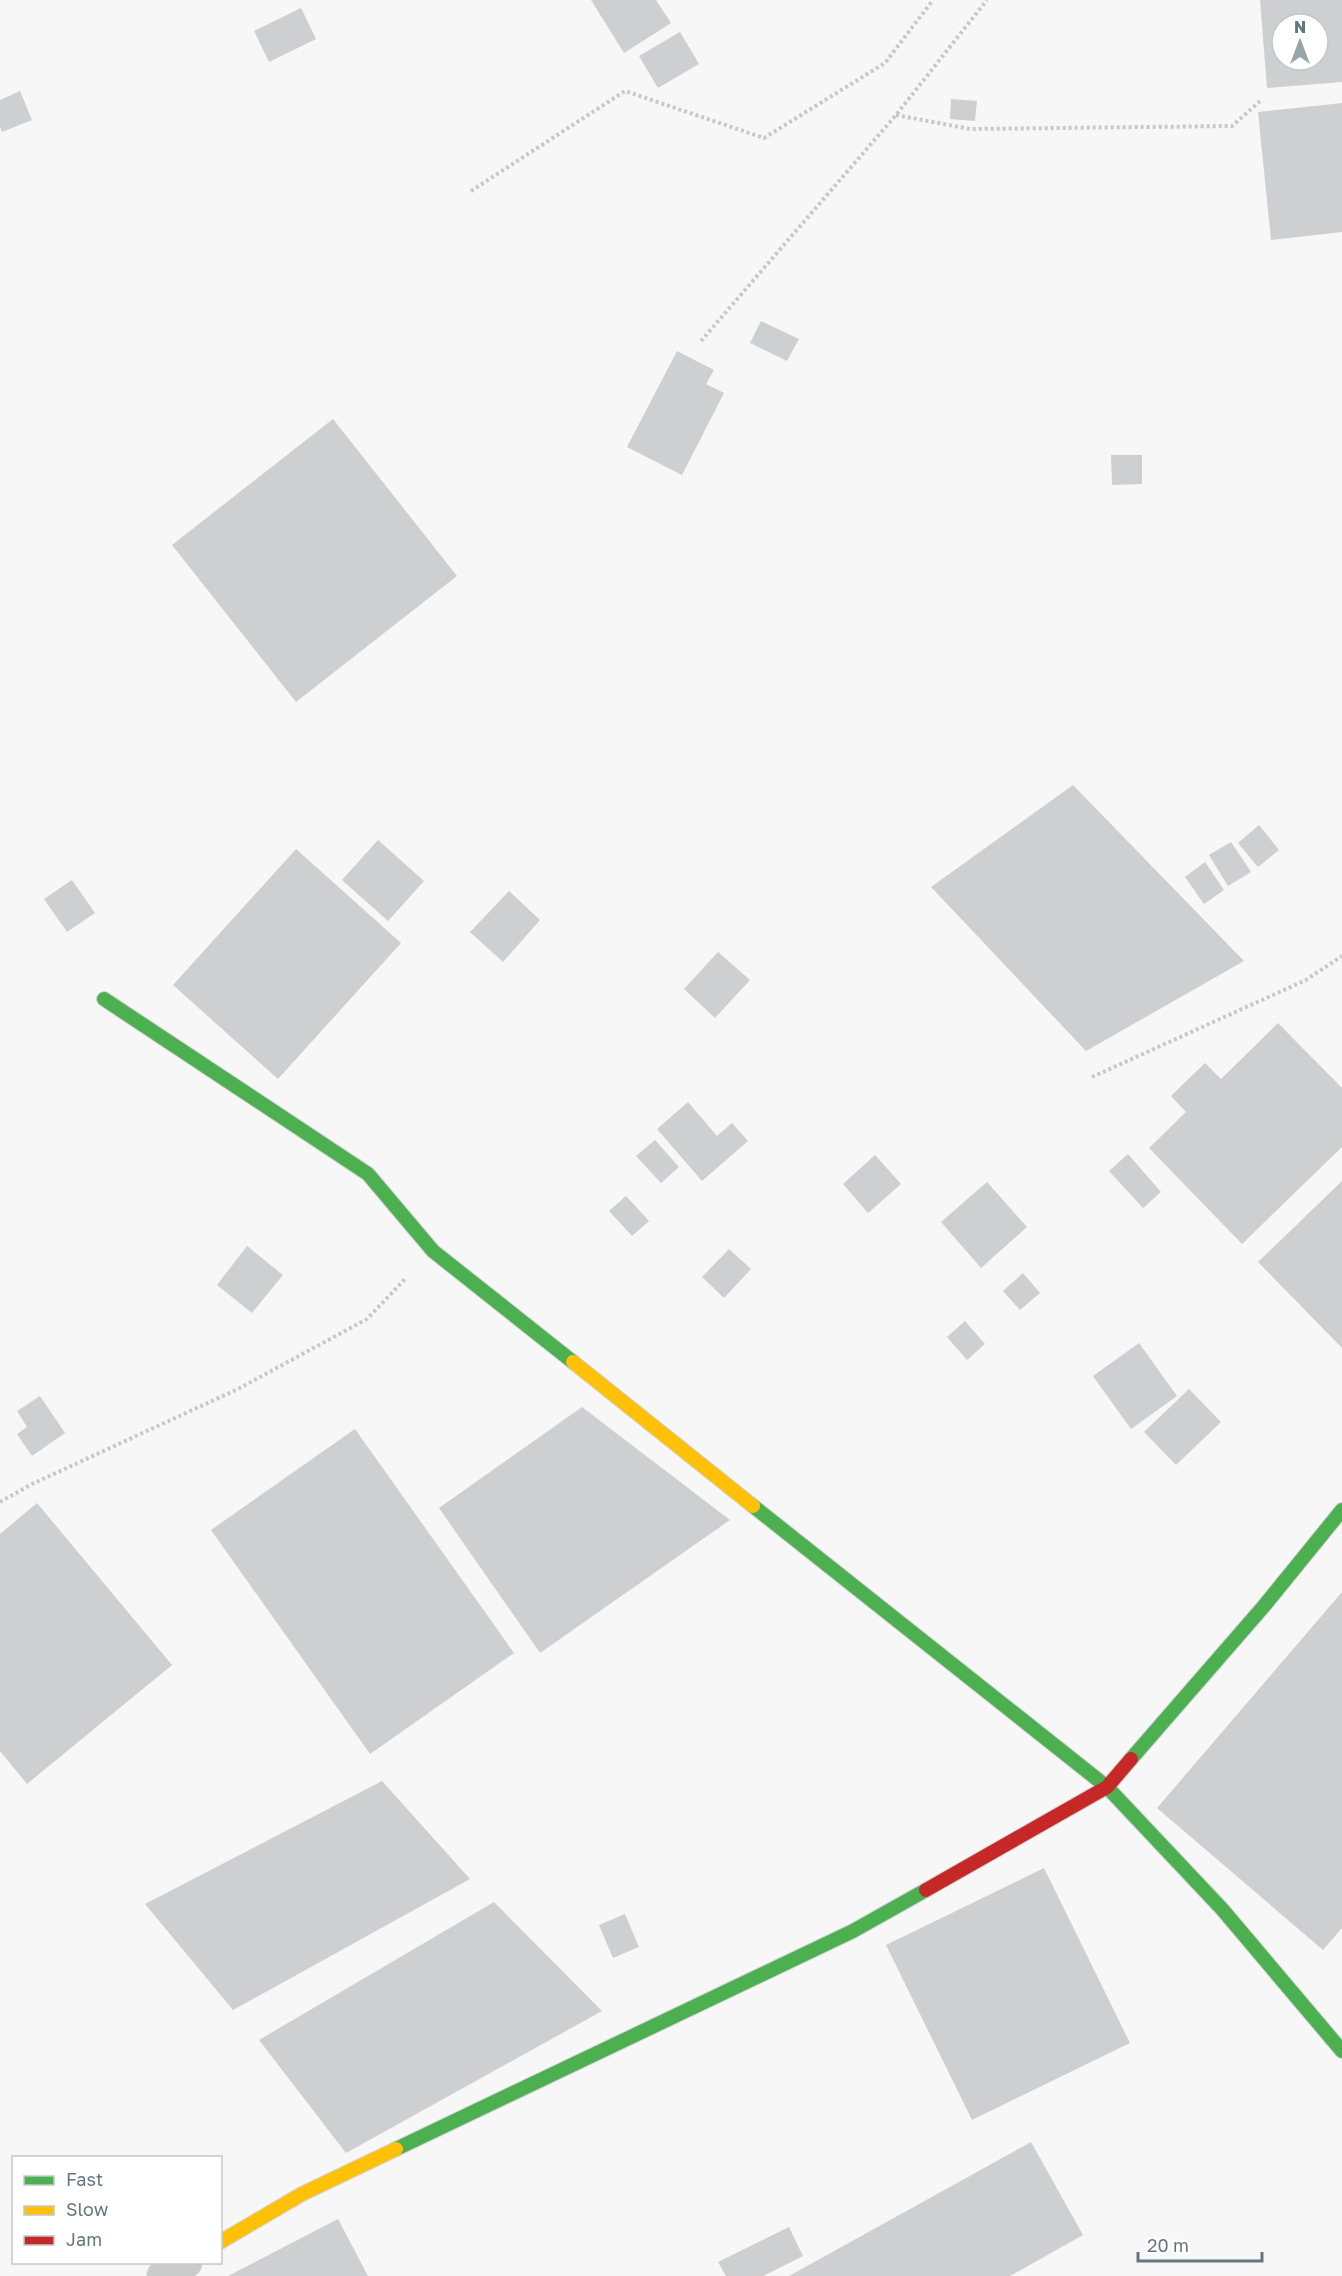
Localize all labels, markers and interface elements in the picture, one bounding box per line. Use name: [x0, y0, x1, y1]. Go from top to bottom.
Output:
north arrow: [1270, 12, 1330, 72]
text: N: [1294, 17, 1306, 37]
legend: [12, 2156, 222, 2264]
text: Fast: [66, 2168, 103, 2190]
text: Slow: [66, 2198, 109, 2220]
scale bar: [1138, 2225, 1262, 2263]
text: Jam: [66, 2228, 102, 2250]
text: 20 m: [1147, 2234, 1189, 2256]

